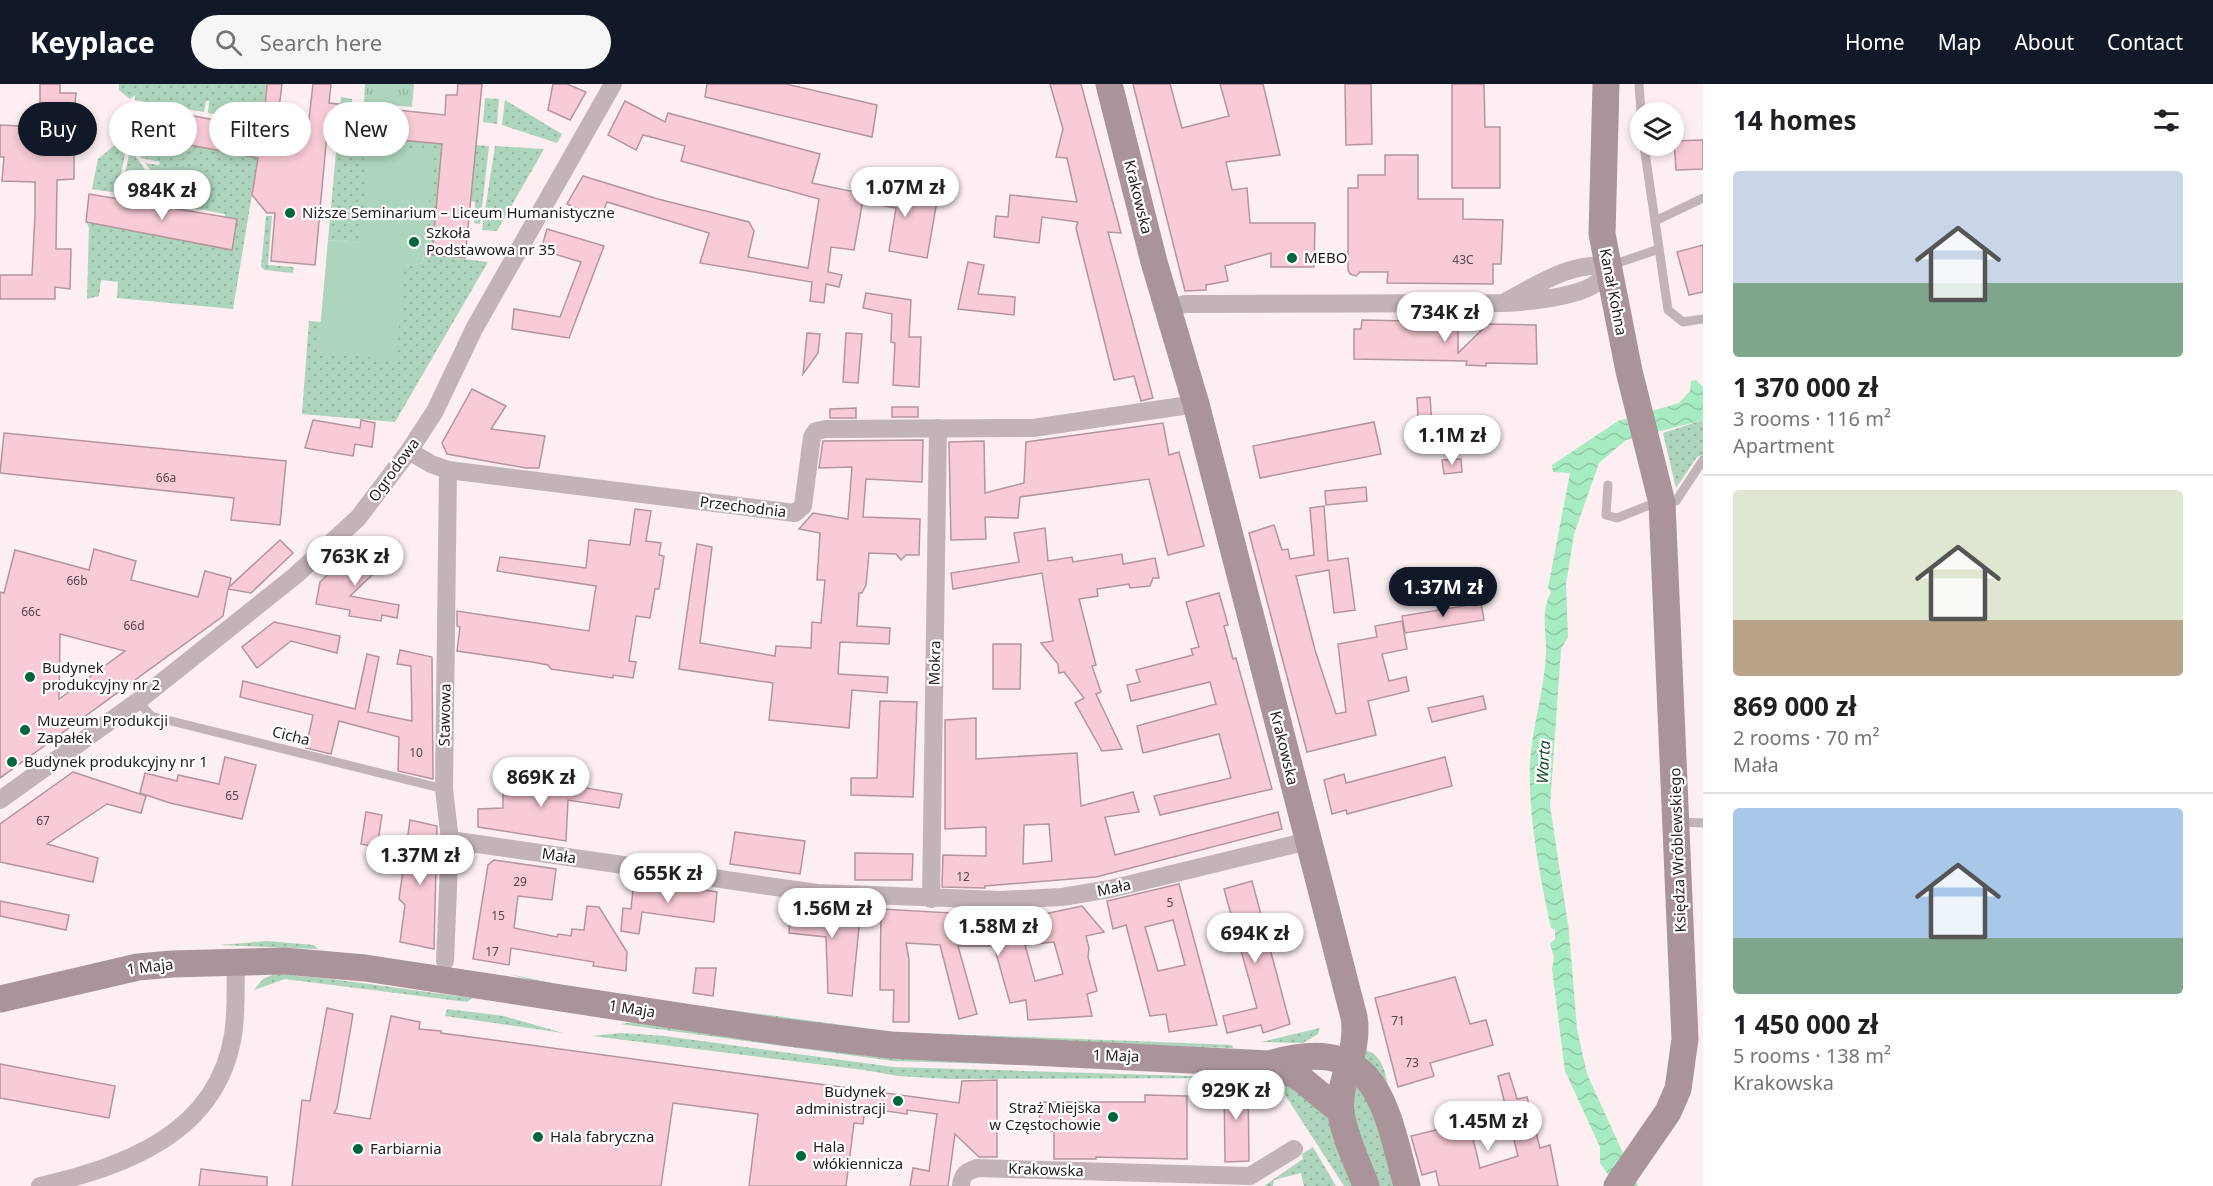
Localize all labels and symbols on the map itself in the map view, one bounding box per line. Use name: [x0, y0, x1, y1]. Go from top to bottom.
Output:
street label: Krakowska: [1120, 158, 1158, 236]
pin: 1.07M zł: [843, 167, 967, 218]
pin: 984K zł: [107, 170, 217, 221]
place label: Niższe Seminarium – Liceum Humanistyczne: [302, 202, 615, 222]
marker: Niższe Seminarium – Liceum Humanistyczne: [283, 206, 297, 220]
place label: Szkoła Podstawowa nr 35: [426, 222, 556, 259]
marker: Szkoła Podstawowa nr 35: [407, 235, 421, 249]
street label: Kanał Kohna: [1596, 246, 1632, 337]
place label: MEBO: [1304, 247, 1347, 267]
marker: MEBO: [1285, 251, 1299, 265]
house number: 43C: [1452, 251, 1474, 268]
pin: 734K zł: [1390, 292, 1500, 343]
pin: 1.1M zł: [1397, 415, 1507, 466]
street label: Ogrodowa: [363, 434, 423, 505]
house number: 66a: [156, 469, 176, 486]
street label: Przechodnia: [699, 491, 788, 521]
pin: 763K zł: [300, 536, 410, 587]
pin: 1.37M zł: [1381, 567, 1505, 618]
house number: 66b: [66, 572, 88, 589]
house number: 66c: [21, 603, 41, 620]
house number: 66d: [123, 617, 145, 634]
street label: Mokra: [924, 640, 944, 686]
place label: Budynek produkcyjny nr 2: [42, 657, 160, 694]
marker: Budynek produkcyjny nr 2: [23, 670, 37, 684]
street label: Stawowa: [433, 683, 455, 747]
street label: Krakowska: [1266, 709, 1304, 787]
place label: Muzeum Produkcji Zapałek: [37, 710, 168, 747]
street label: Cicha: [270, 721, 312, 749]
marker: Muzeum Produkcji Zapałek: [18, 723, 32, 737]
water label: Warta: [1531, 740, 1555, 784]
house number: 10: [409, 744, 423, 761]
place label: Budynek produkcyjny nr 1: [24, 751, 208, 771]
marker: Budynek produkcyjny nr 1: [5, 755, 19, 769]
pin: 869K zł: [486, 757, 596, 808]
street label: Księdza Wróblewskiego: [1664, 767, 1690, 933]
house number: 65: [225, 787, 239, 804]
house number: 67: [36, 812, 50, 829]
pin: 1.37M zł: [358, 835, 482, 886]
street label: Mała: [541, 843, 578, 867]
pin: 655K zł: [613, 853, 723, 904]
house number: 12: [956, 868, 970, 885]
house number: 29: [513, 873, 527, 890]
street label: Mała: [1095, 874, 1133, 900]
pin: 1.56M zł: [770, 888, 894, 939]
house number: 5: [1167, 894, 1174, 911]
pin: 1.58M zł: [936, 906, 1060, 957]
house number: 15: [491, 907, 505, 924]
pin: 694K zł: [1200, 913, 1310, 964]
house number: 17: [485, 943, 499, 960]
street label: 1 Maja: [125, 953, 174, 979]
street label: 1 Maja: [607, 994, 657, 1022]
house number: 71: [1391, 1012, 1405, 1029]
street label: 1 Maja: [1092, 1044, 1140, 1066]
house number: 73: [1405, 1054, 1419, 1071]
pin: 929K zł: [1181, 1070, 1291, 1121]
place label: Budynek administracji: [795, 1081, 886, 1118]
marker: Budynek administracji: [891, 1094, 905, 1108]
place label: Straż Miejska w Częstochowie: [989, 1097, 1101, 1134]
pin: 1.45M zł: [1426, 1101, 1550, 1152]
marker: Straż Miejska w Częstochowie: [1106, 1110, 1120, 1124]
place label: Hala fabryczna: [550, 1126, 654, 1146]
marker: Hala fabryczna: [531, 1130, 545, 1144]
place label: Hala włókiennicza: [813, 1136, 903, 1173]
place label: Farbiarnia: [370, 1138, 442, 1158]
marker: Farbiarnia: [351, 1142, 365, 1156]
marker: Hala włókiennicza: [794, 1149, 808, 1163]
street label: Krakowska: [1008, 1158, 1084, 1180]

